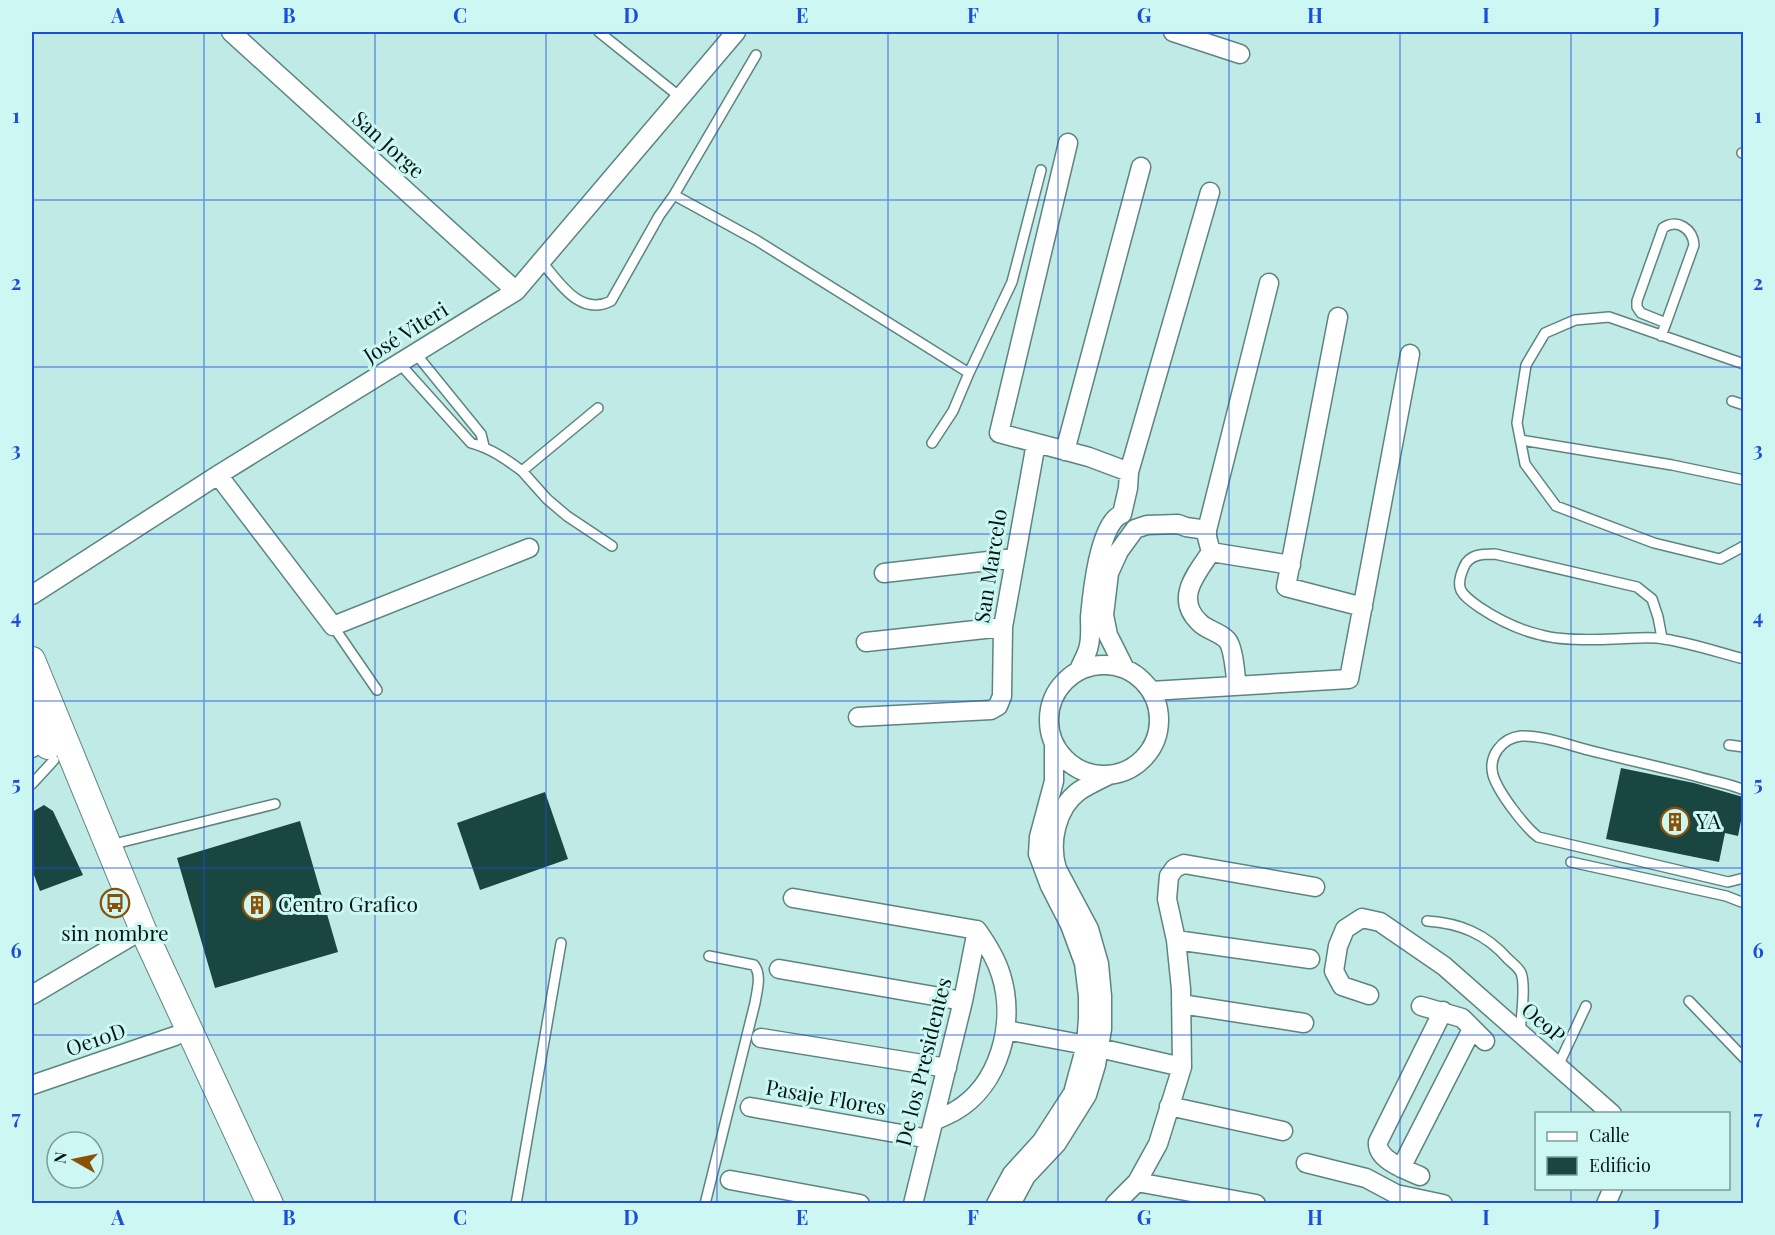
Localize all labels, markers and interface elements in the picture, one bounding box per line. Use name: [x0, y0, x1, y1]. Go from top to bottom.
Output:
text: A: [110, 1, 125, 28]
text: B: [282, 1, 296, 28]
text: C: [453, 1, 467, 28]
text: D: [623, 1, 639, 28]
text: E: [796, 1, 808, 28]
text: F: [967, 1, 979, 28]
text: G: [1137, 1, 1152, 28]
text: H: [1307, 1, 1323, 28]
text: I: [1482, 1, 1490, 28]
text: J: [1652, 1, 1661, 28]
text: 1: [12, 101, 20, 128]
text: 1: [1754, 101, 1762, 128]
street label: San Jorge: [347, 104, 432, 183]
text: 2: [11, 268, 21, 295]
text: 2: [1753, 268, 1763, 295]
street label: José Viteri: [356, 294, 453, 369]
text: 3: [11, 435, 21, 462]
text: 3: [1753, 435, 1763, 462]
street label: San Marcelo: [966, 507, 1012, 625]
text: 4: [11, 602, 21, 629]
text: 4: [1753, 602, 1763, 629]
text: 5: [11, 769, 21, 796]
text: 5: [1753, 769, 1763, 796]
building icon: YA: [1659, 806, 1691, 838]
place label: YA: [1695, 806, 1721, 834]
bus stop icon: sin nombre: [99, 887, 131, 919]
building icon: Centro Grafico: [241, 889, 273, 921]
place label: Centro Grafico: [278, 889, 418, 917]
place label: sin nombre: [61, 918, 169, 946]
text: 6: [10, 936, 22, 963]
text: 6: [1752, 936, 1764, 963]
street label: De los Presidentes: [888, 974, 957, 1149]
street label: Oe9P: [1517, 995, 1572, 1048]
street label: Oe10D: [62, 1015, 129, 1061]
street label: Pasaje Flores: [764, 1072, 889, 1120]
text: 7: [11, 1103, 21, 1130]
text: 7: [1753, 1103, 1763, 1130]
legend: [1535, 1112, 1730, 1190]
text: Calle: [1589, 1123, 1630, 1147]
north arrow: [45, 1130, 105, 1190]
text: N: [48, 1150, 71, 1165]
text: Edificio: [1589, 1153, 1651, 1177]
text: A: [110, 1203, 125, 1230]
text: B: [282, 1203, 296, 1230]
text: C: [453, 1203, 467, 1230]
text: D: [623, 1203, 639, 1230]
text: E: [796, 1203, 808, 1230]
text: F: [967, 1203, 979, 1230]
text: G: [1137, 1203, 1152, 1230]
text: H: [1307, 1203, 1323, 1230]
text: I: [1482, 1203, 1490, 1230]
text: J: [1652, 1203, 1661, 1230]

